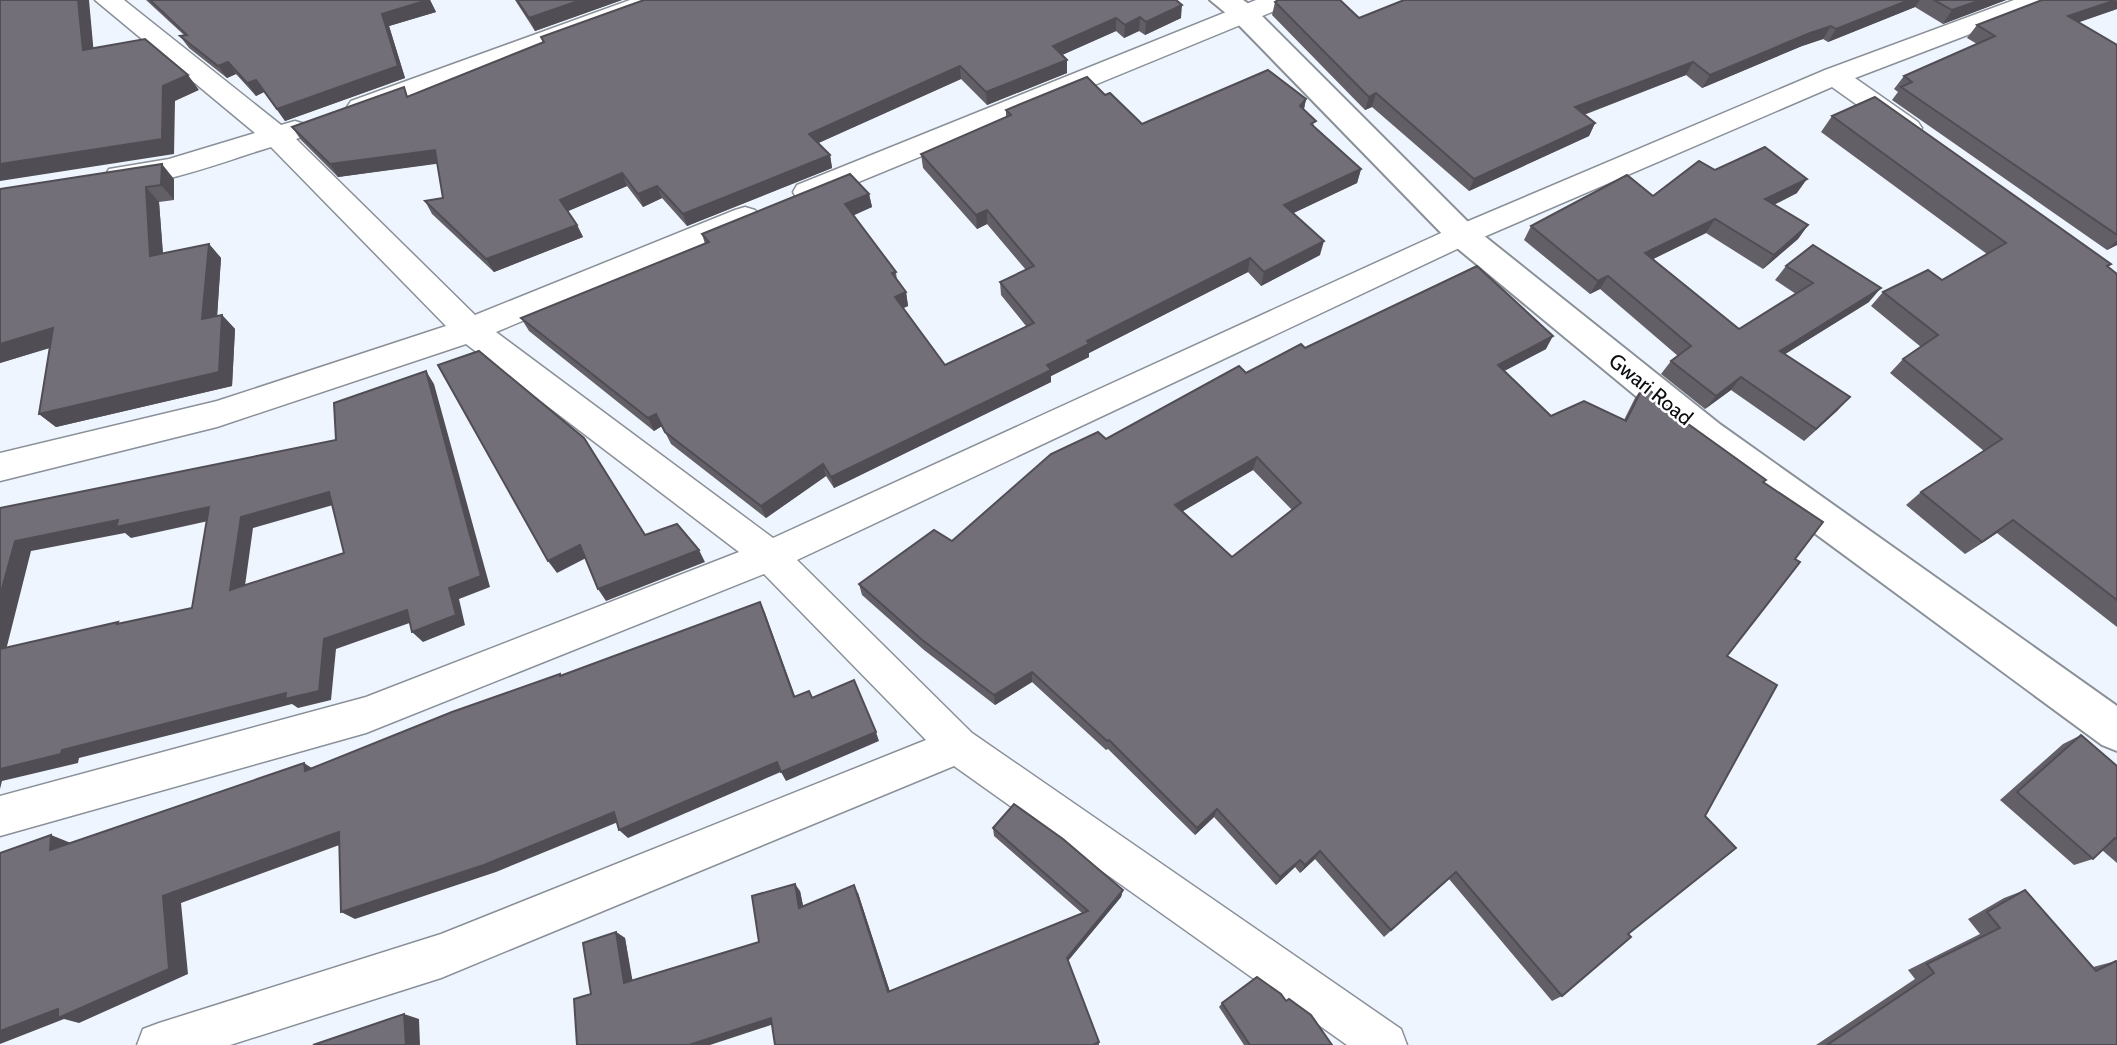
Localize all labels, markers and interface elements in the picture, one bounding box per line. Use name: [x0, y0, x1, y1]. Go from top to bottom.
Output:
street label: Gwari Road: [1604, 348, 1698, 430]

